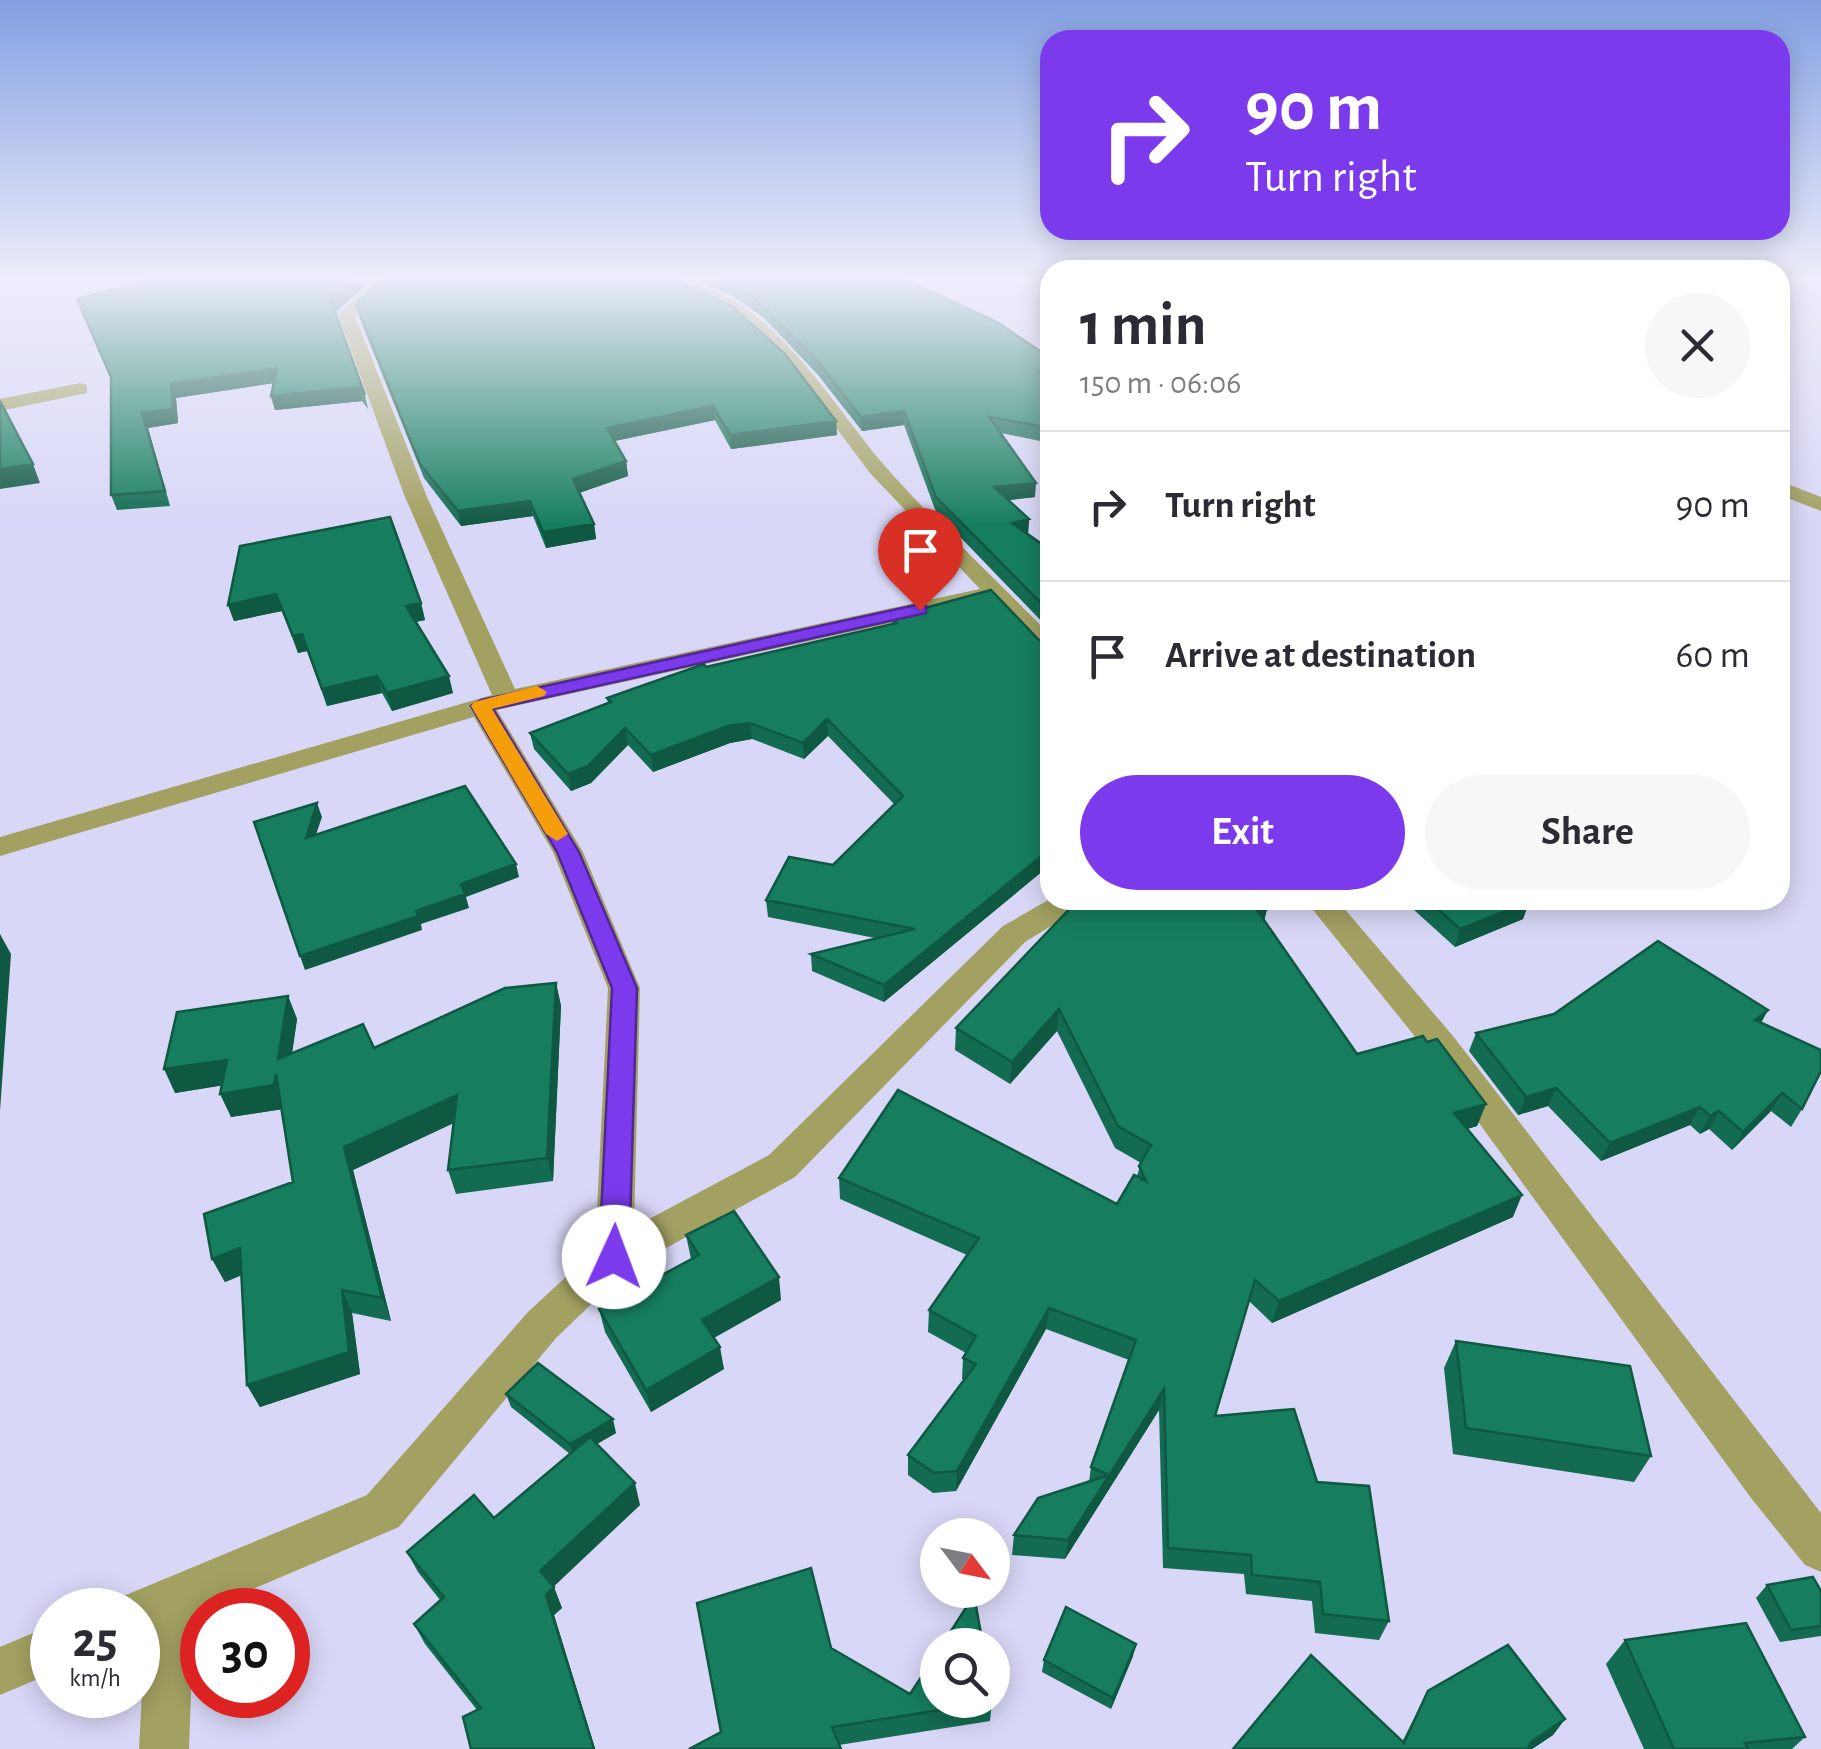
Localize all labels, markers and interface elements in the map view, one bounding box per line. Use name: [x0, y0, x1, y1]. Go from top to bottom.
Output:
icon: right: [1080, 70, 1210, 200]
text: 90 m: [1245, 73, 1382, 143]
text: Turn right: [1245, 155, 1417, 200]
button: close: [1645, 293, 1750, 398]
text: 1 min: [1080, 296, 1206, 356]
text: 150 m · 06:06: [1080, 367, 1241, 399]
icon: right: [1080, 479, 1135, 534]
text: Turn right: [1165, 487, 1315, 525]
text: 90 m: [1675, 487, 1750, 525]
pin: [878, 508, 963, 611]
icon: arrive: [893, 523, 948, 578]
icon: arrive: [1080, 629, 1135, 684]
text: Arrive at destination: [1165, 637, 1476, 675]
text: 60 m: [1675, 637, 1750, 675]
button: Exit: [1080, 775, 1405, 890]
button: Share: [1425, 775, 1750, 890]
position arrow: [562, 1205, 666, 1309]
north arrow: [920, 1518, 1010, 1608]
map controls: [920, 1518, 1010, 1718]
speed limit sign: 30: [180, 1588, 310, 1718]
text: 25: [72, 1616, 118, 1666]
button: search: [920, 1628, 1010, 1718]
text: km/h: [69, 1666, 121, 1691]

